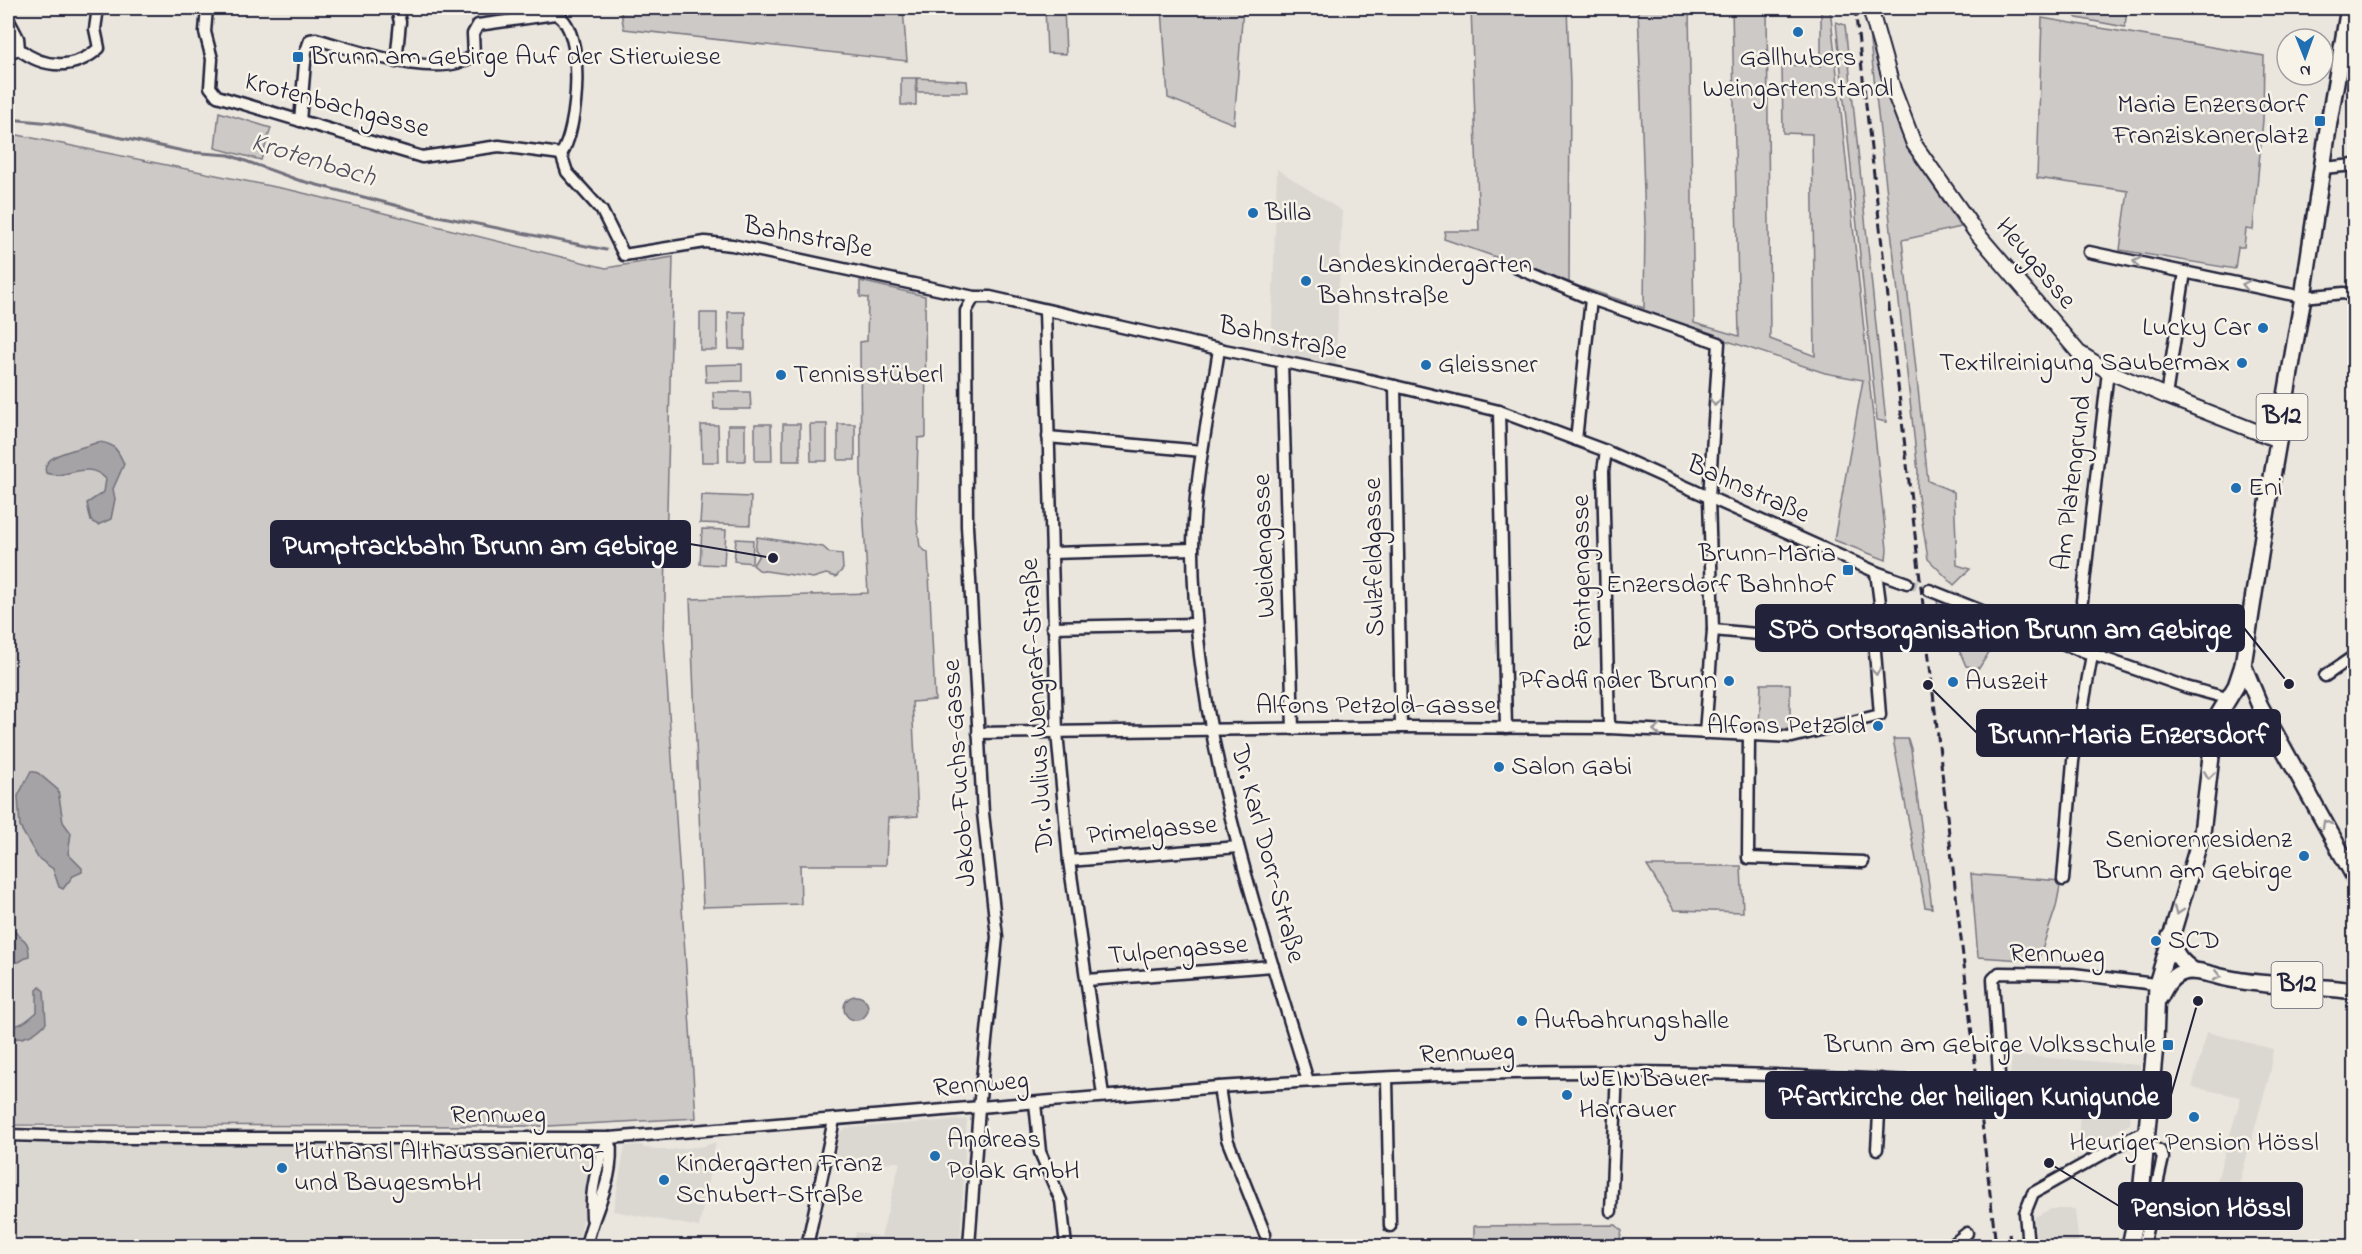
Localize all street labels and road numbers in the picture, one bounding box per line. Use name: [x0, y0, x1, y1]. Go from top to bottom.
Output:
street label: Krotenbachgasse: [240, 63, 435, 150]
street label: Bahnstraße: [739, 206, 877, 270]
street label: Heugasse: [1985, 210, 2086, 319]
street label: Bahnstraße: [1214, 306, 1352, 372]
street label: Am Platengrund: [2043, 393, 2103, 573]
road number: B12: [2256, 394, 2308, 440]
street label: Bahnstraße: [1679, 445, 1817, 535]
street label: Weidengasse: [1243, 472, 1287, 619]
street label: Sulzfeldgasse: [1354, 476, 1396, 637]
street label: Röntgengasse: [1562, 493, 1604, 650]
street label: Dr. Julius Wengraf-Straße: [1011, 556, 1065, 854]
street label: Jakob-Fuchs-Gasse: [933, 657, 987, 888]
street label: Alfons Petzold-Gasse: [1256, 687, 1497, 726]
street label: Dr. Karl Dorr-Straße: [1219, 740, 1315, 968]
street label: Primelgasse: [1085, 806, 1220, 856]
street label: Tulpengasse: [1106, 925, 1250, 977]
street label: Rennweg: [2009, 935, 2105, 975]
road number: B12: [2272, 962, 2322, 1008]
street label: Rennweg: [1419, 1033, 1515, 1075]
street label: Rennweg: [932, 1061, 1030, 1109]
street label: Rennweg: [450, 1096, 546, 1135]

